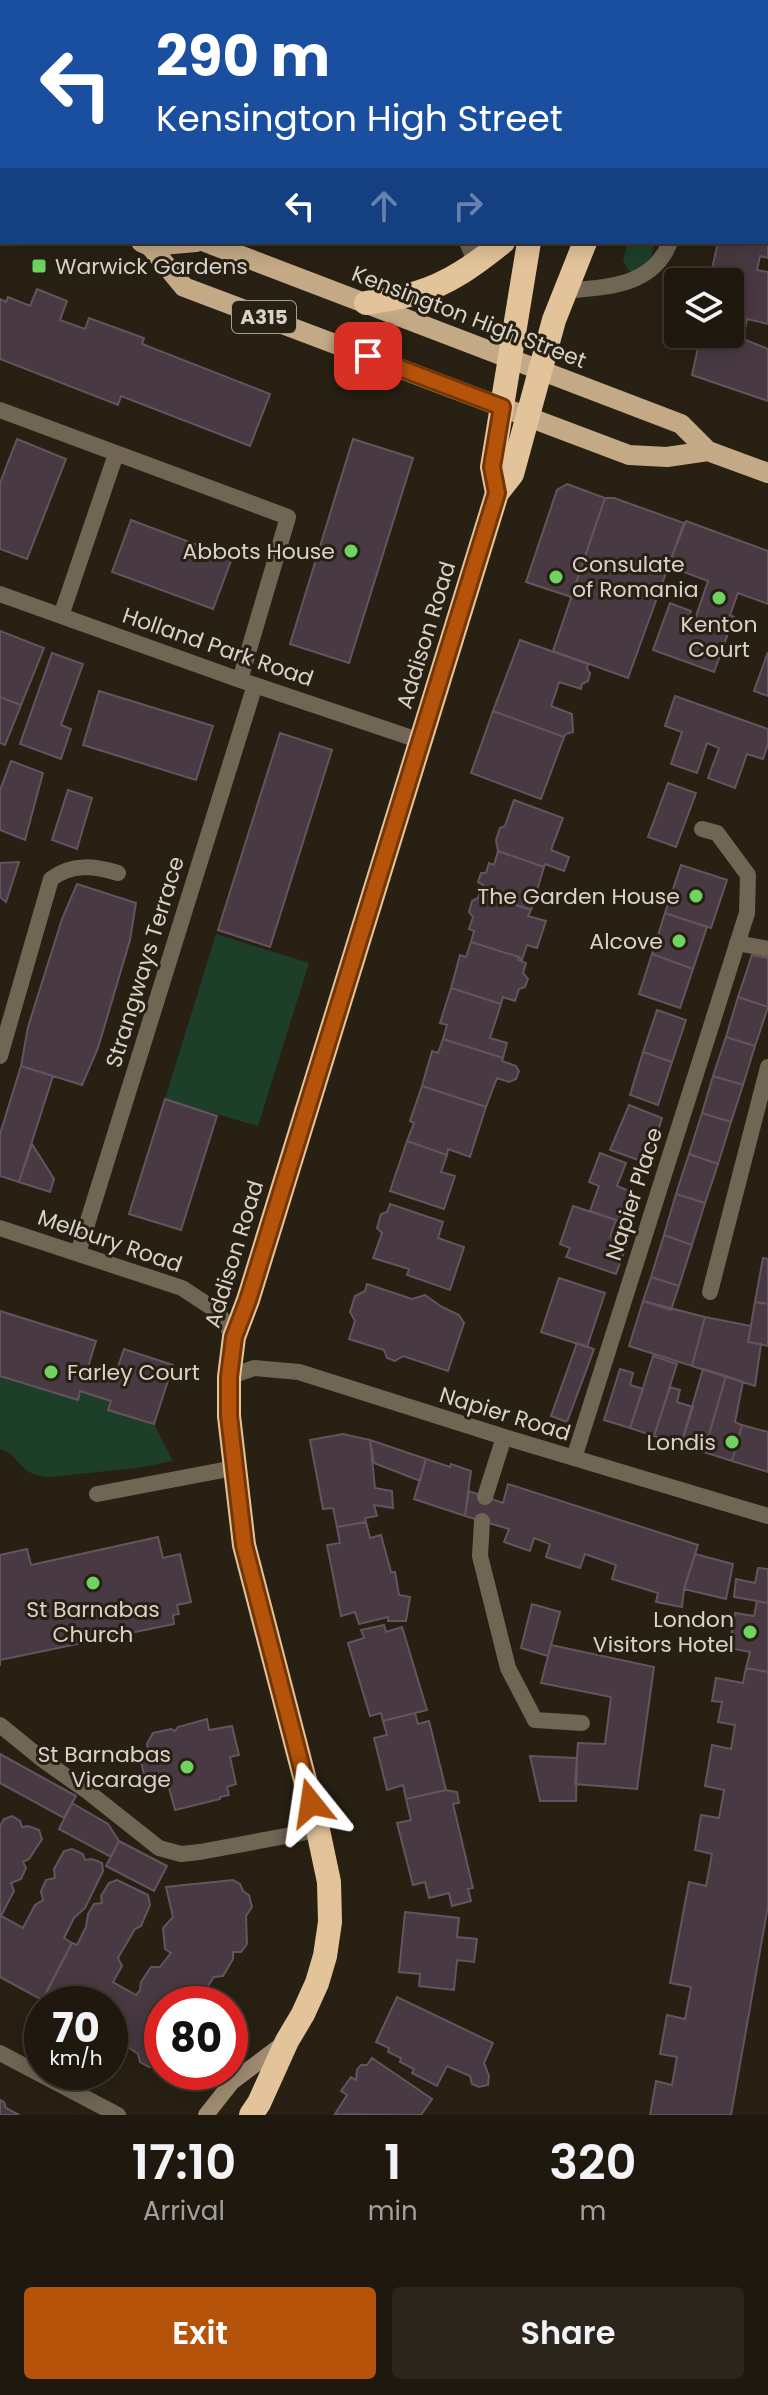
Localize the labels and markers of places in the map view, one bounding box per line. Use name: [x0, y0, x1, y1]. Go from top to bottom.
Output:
place label: Warwick Gardens: [55, 251, 248, 282]
marker: Warwick Gardens: [30, 257, 48, 275]
pin: [334, 322, 402, 390]
place label: Abbots House: [182, 536, 335, 567]
marker: Abbots House: [342, 542, 360, 560]
place label: Consulate of Romania: [572, 549, 699, 605]
marker: Consulate of Romania: [547, 568, 565, 586]
marker: Kenton Court: [710, 589, 728, 607]
place label: Kenton Court: [680, 609, 758, 665]
place label: The Garden House: [477, 881, 680, 912]
marker: The Garden House: [687, 887, 705, 905]
place label: Alcove: [589, 926, 663, 957]
marker: Alcove: [670, 932, 688, 950]
place label: Farley Court: [67, 1357, 200, 1388]
marker: Farley Court: [42, 1363, 60, 1381]
place label: Londis: [647, 1427, 716, 1458]
marker: Londis: [723, 1433, 741, 1451]
marker: St Barnabas Church: [84, 1574, 102, 1592]
place label: St Barnabas Church: [26, 1594, 160, 1650]
place label: London Visitors Hotel: [593, 1604, 734, 1660]
marker: London Visitors Hotel: [741, 1623, 759, 1641]
place label: St Barnabas Vicarage: [37, 1739, 171, 1795]
marker: St Barnabas Vicarage: [178, 1758, 196, 1776]

